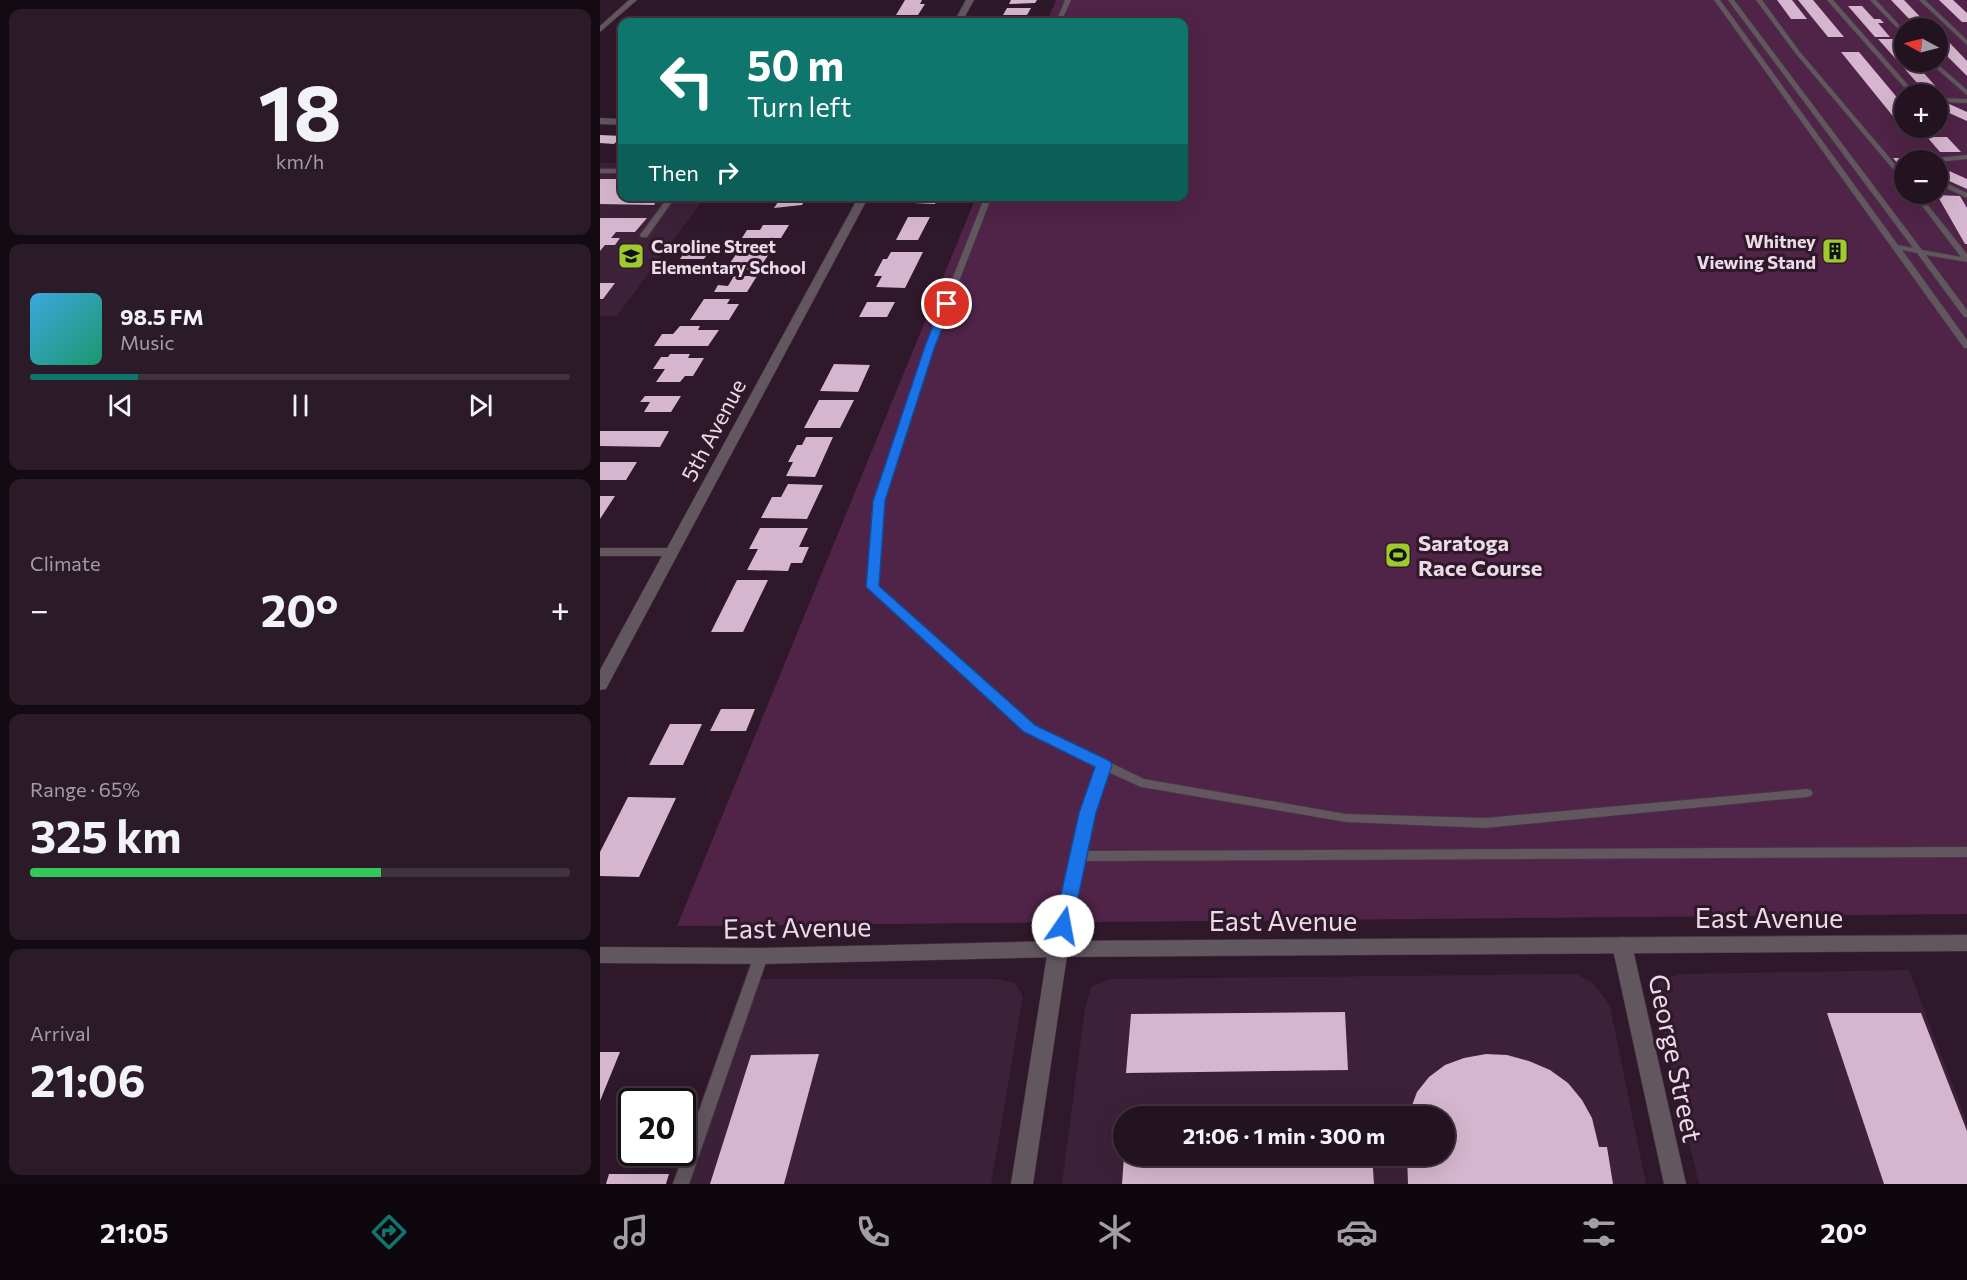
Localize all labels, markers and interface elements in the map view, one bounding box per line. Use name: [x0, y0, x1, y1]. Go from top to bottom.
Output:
north arrow: [1894, 18, 1948, 72]
map controls: [1894, 18, 1948, 204]
text: 50 m: [747, 38, 844, 90]
icon: left: [648, 42, 726, 120]
text: 18: [258, 62, 342, 157]
button: +: [1894, 84, 1948, 138]
text: Turn left: [747, 90, 851, 123]
text: km/h: [276, 149, 324, 173]
button: −: [1894, 150, 1948, 204]
icon: right: [711, 156, 744, 189]
text: Then: [648, 159, 699, 186]
place label: Whitney Viewing Stand: [1697, 230, 1816, 273]
place label: Caroline Street Elementary School: [651, 235, 806, 278]
building icon: Whitney Viewing Stand: [1820, 236, 1850, 266]
school or university icon: Caroline Street Elementary School: [616, 241, 646, 271]
pin: [921, 278, 972, 329]
icon: arrive: [930, 287, 963, 320]
text: 98.5 FM: [120, 303, 204, 330]
text: Music: [120, 330, 174, 354]
street label: 5th Avenue: [675, 374, 751, 486]
icon: previous: [104, 389, 137, 422]
icon: pause: [284, 389, 317, 422]
icon: next: [464, 389, 497, 422]
place label: Saratoga Race Course: [1418, 529, 1542, 581]
sports icon: Saratoga Race Course: [1383, 540, 1413, 570]
text: Climate: [30, 551, 100, 575]
text: 20°: [261, 581, 339, 636]
text: −: [30, 588, 49, 629]
text: +: [551, 588, 570, 629]
text: Range · 65%: [30, 777, 140, 801]
text: 325 km: [30, 807, 181, 862]
position arrow: [1031, 894, 1095, 958]
street label: East Avenue: [1695, 901, 1843, 934]
street label: East Avenue: [1209, 904, 1357, 937]
street label: East Avenue: [722, 909, 872, 945]
street label: George Street: [1642, 971, 1710, 1145]
text: Arrival: [30, 1021, 91, 1045]
text: 21:06: [30, 1051, 146, 1106]
speed limit sign: 20: [618, 1088, 696, 1166]
text: 21:06 · 1 min · 300 m: [1183, 1122, 1385, 1149]
icon: directions: [368, 1211, 410, 1253]
icon: music: [610, 1211, 652, 1253]
icon: phone: [852, 1211, 894, 1253]
icon: climate: [1094, 1211, 1136, 1253]
icon: car: [1336, 1211, 1378, 1253]
icon: filters: [1578, 1211, 1620, 1253]
text: 21:05: [100, 1216, 168, 1249]
text: 20°: [1820, 1216, 1867, 1249]

